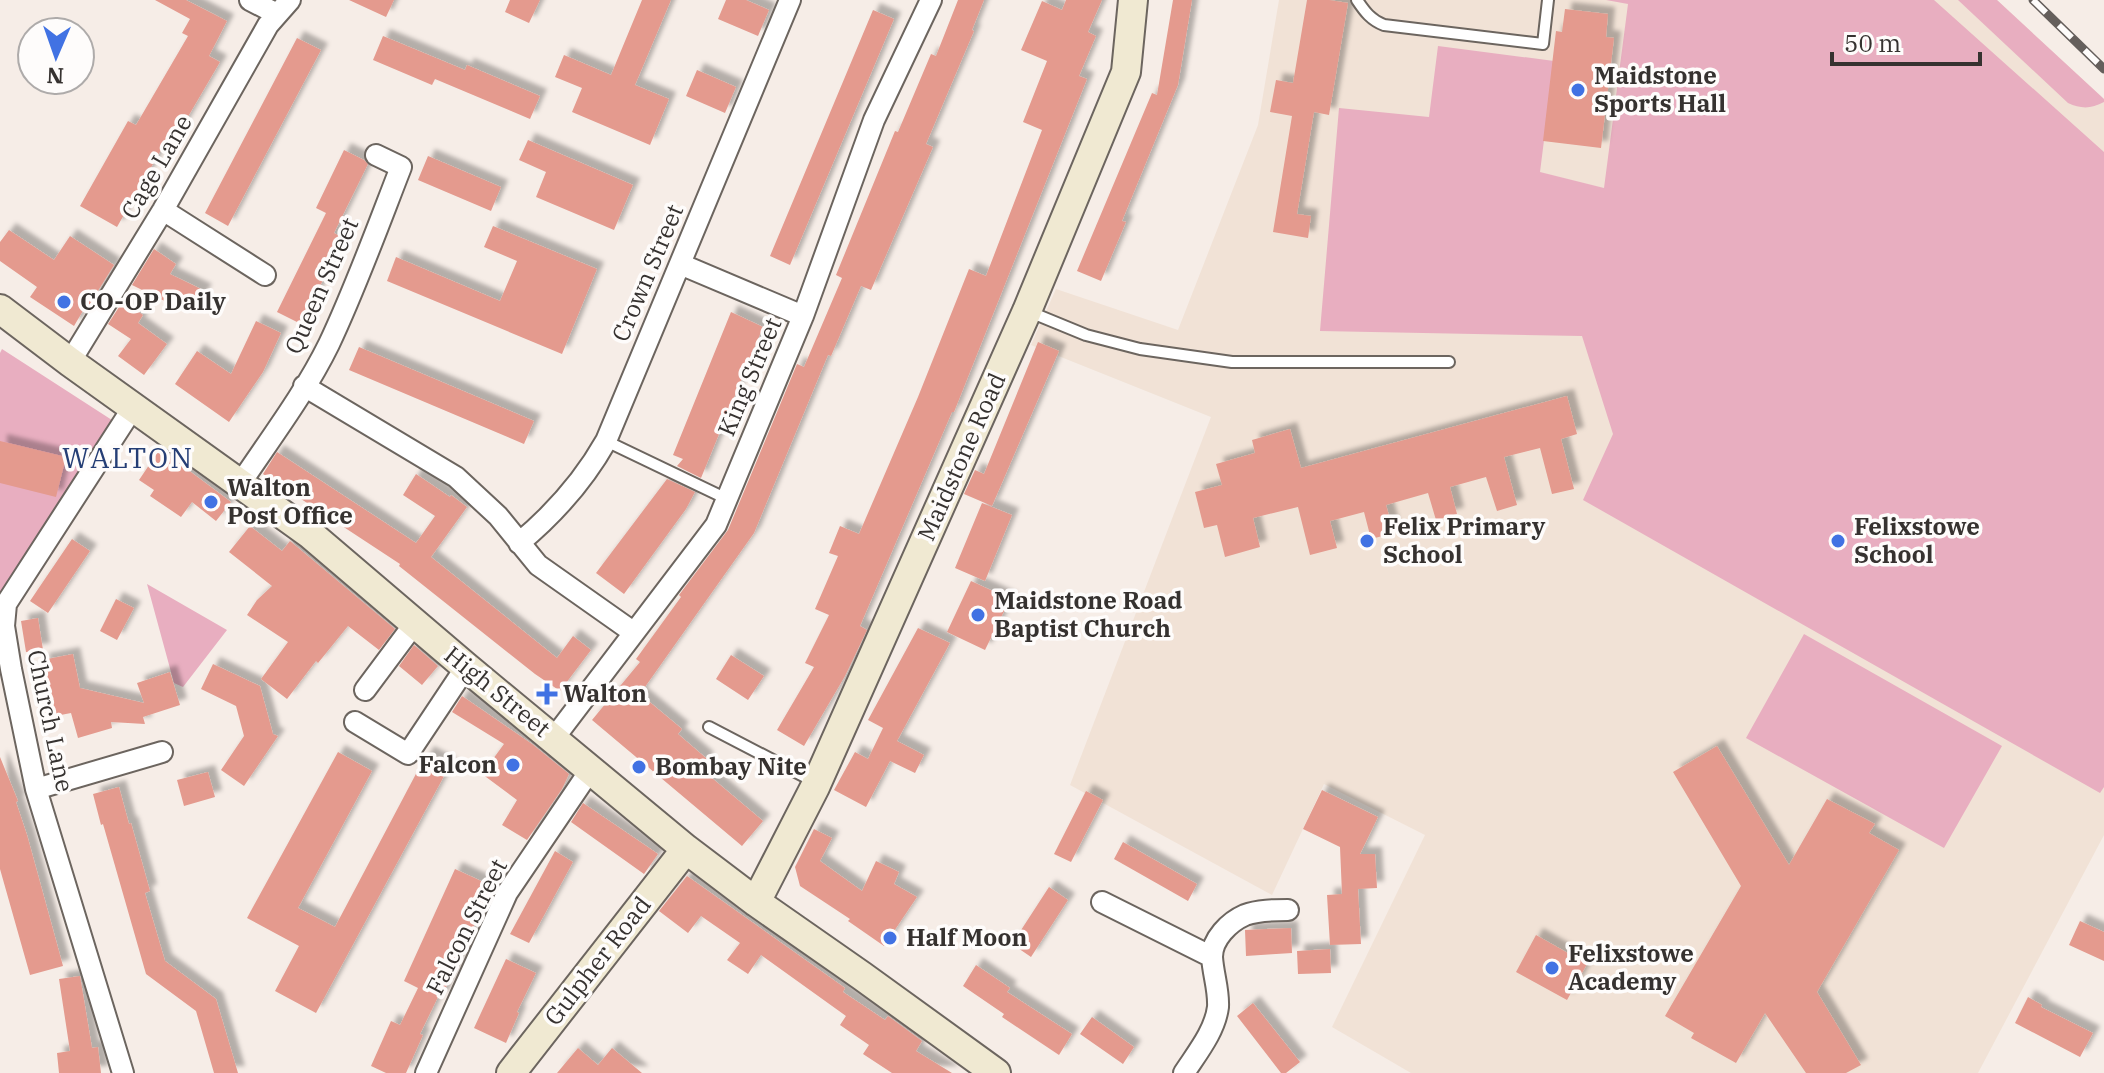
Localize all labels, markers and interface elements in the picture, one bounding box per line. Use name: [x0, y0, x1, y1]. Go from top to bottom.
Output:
north arrow: [16, 16, 96, 96]
scale bar: [1832, 16, 1980, 66]
text: 50 m: [1844, 27, 1901, 59]
place label: Maidstone Sports Hall: [1594, 59, 1726, 119]
text: N: [46, 62, 64, 91]
marker: Maidstone Sports Hall: [1569, 81, 1587, 99]
street label: Cage Lane: [113, 109, 199, 224]
street label: Crown Street: [604, 199, 690, 346]
street label: Queen Street: [277, 212, 365, 359]
place label: CO-OP Daily: [80, 285, 226, 317]
marker: CO-OP Daily: [55, 293, 73, 311]
street label: King Street: [710, 312, 788, 441]
street label: Maidstone Road: [910, 368, 1012, 546]
district label: WALTON: [62, 439, 194, 476]
place label: Walton Post Office: [227, 471, 353, 531]
marker: Walton Post Office: [202, 493, 220, 511]
place label: Felix Primary School: [1383, 510, 1546, 570]
place label: Felixstowe School: [1854, 510, 1980, 570]
marker: Felix Primary School: [1358, 532, 1376, 550]
marker: Felixstowe School: [1829, 532, 1847, 550]
place label: Maidstone Road Baptist Church: [994, 584, 1183, 644]
marker: Maidstone Road Baptist Church: [969, 606, 987, 624]
street label: High Street: [438, 639, 557, 744]
street label: Church Lane: [20, 647, 82, 795]
place label: Walton: [563, 677, 647, 709]
marker: Walton: [538, 685, 556, 703]
place label: Falcon: [419, 748, 497, 780]
place label: Bombay Nite: [655, 750, 807, 782]
marker: Falcon: [504, 756, 522, 774]
marker: Bombay Nite: [630, 758, 648, 776]
street label: Falcon Street: [418, 853, 514, 1000]
street label: Gulpher Road: [537, 889, 658, 1031]
place label: Half Moon: [906, 921, 1028, 953]
marker: Half Moon: [881, 929, 899, 947]
place label: Felixstowe Academy: [1568, 937, 1694, 997]
marker: Felixstowe Academy: [1543, 959, 1561, 977]

